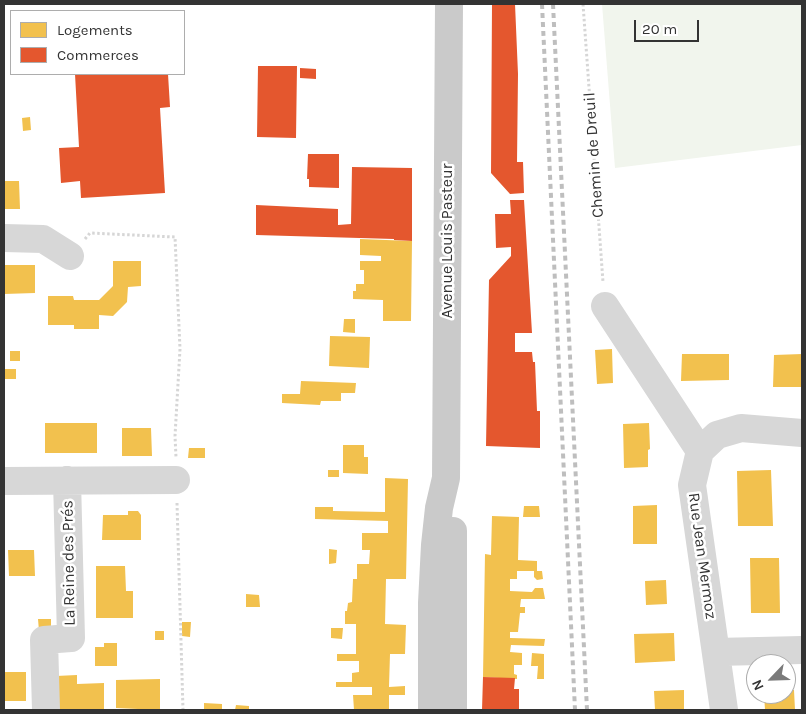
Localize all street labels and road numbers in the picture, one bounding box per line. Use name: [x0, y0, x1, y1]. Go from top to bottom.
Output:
street label: Chemin de Dreuil: [580, 92, 608, 218]
street label: Avenue Louis Pasteur: [437, 163, 457, 319]
street label: Rue Jean Mermoz: [684, 492, 720, 620]
street label: La Reine des Prés: [58, 500, 80, 626]

